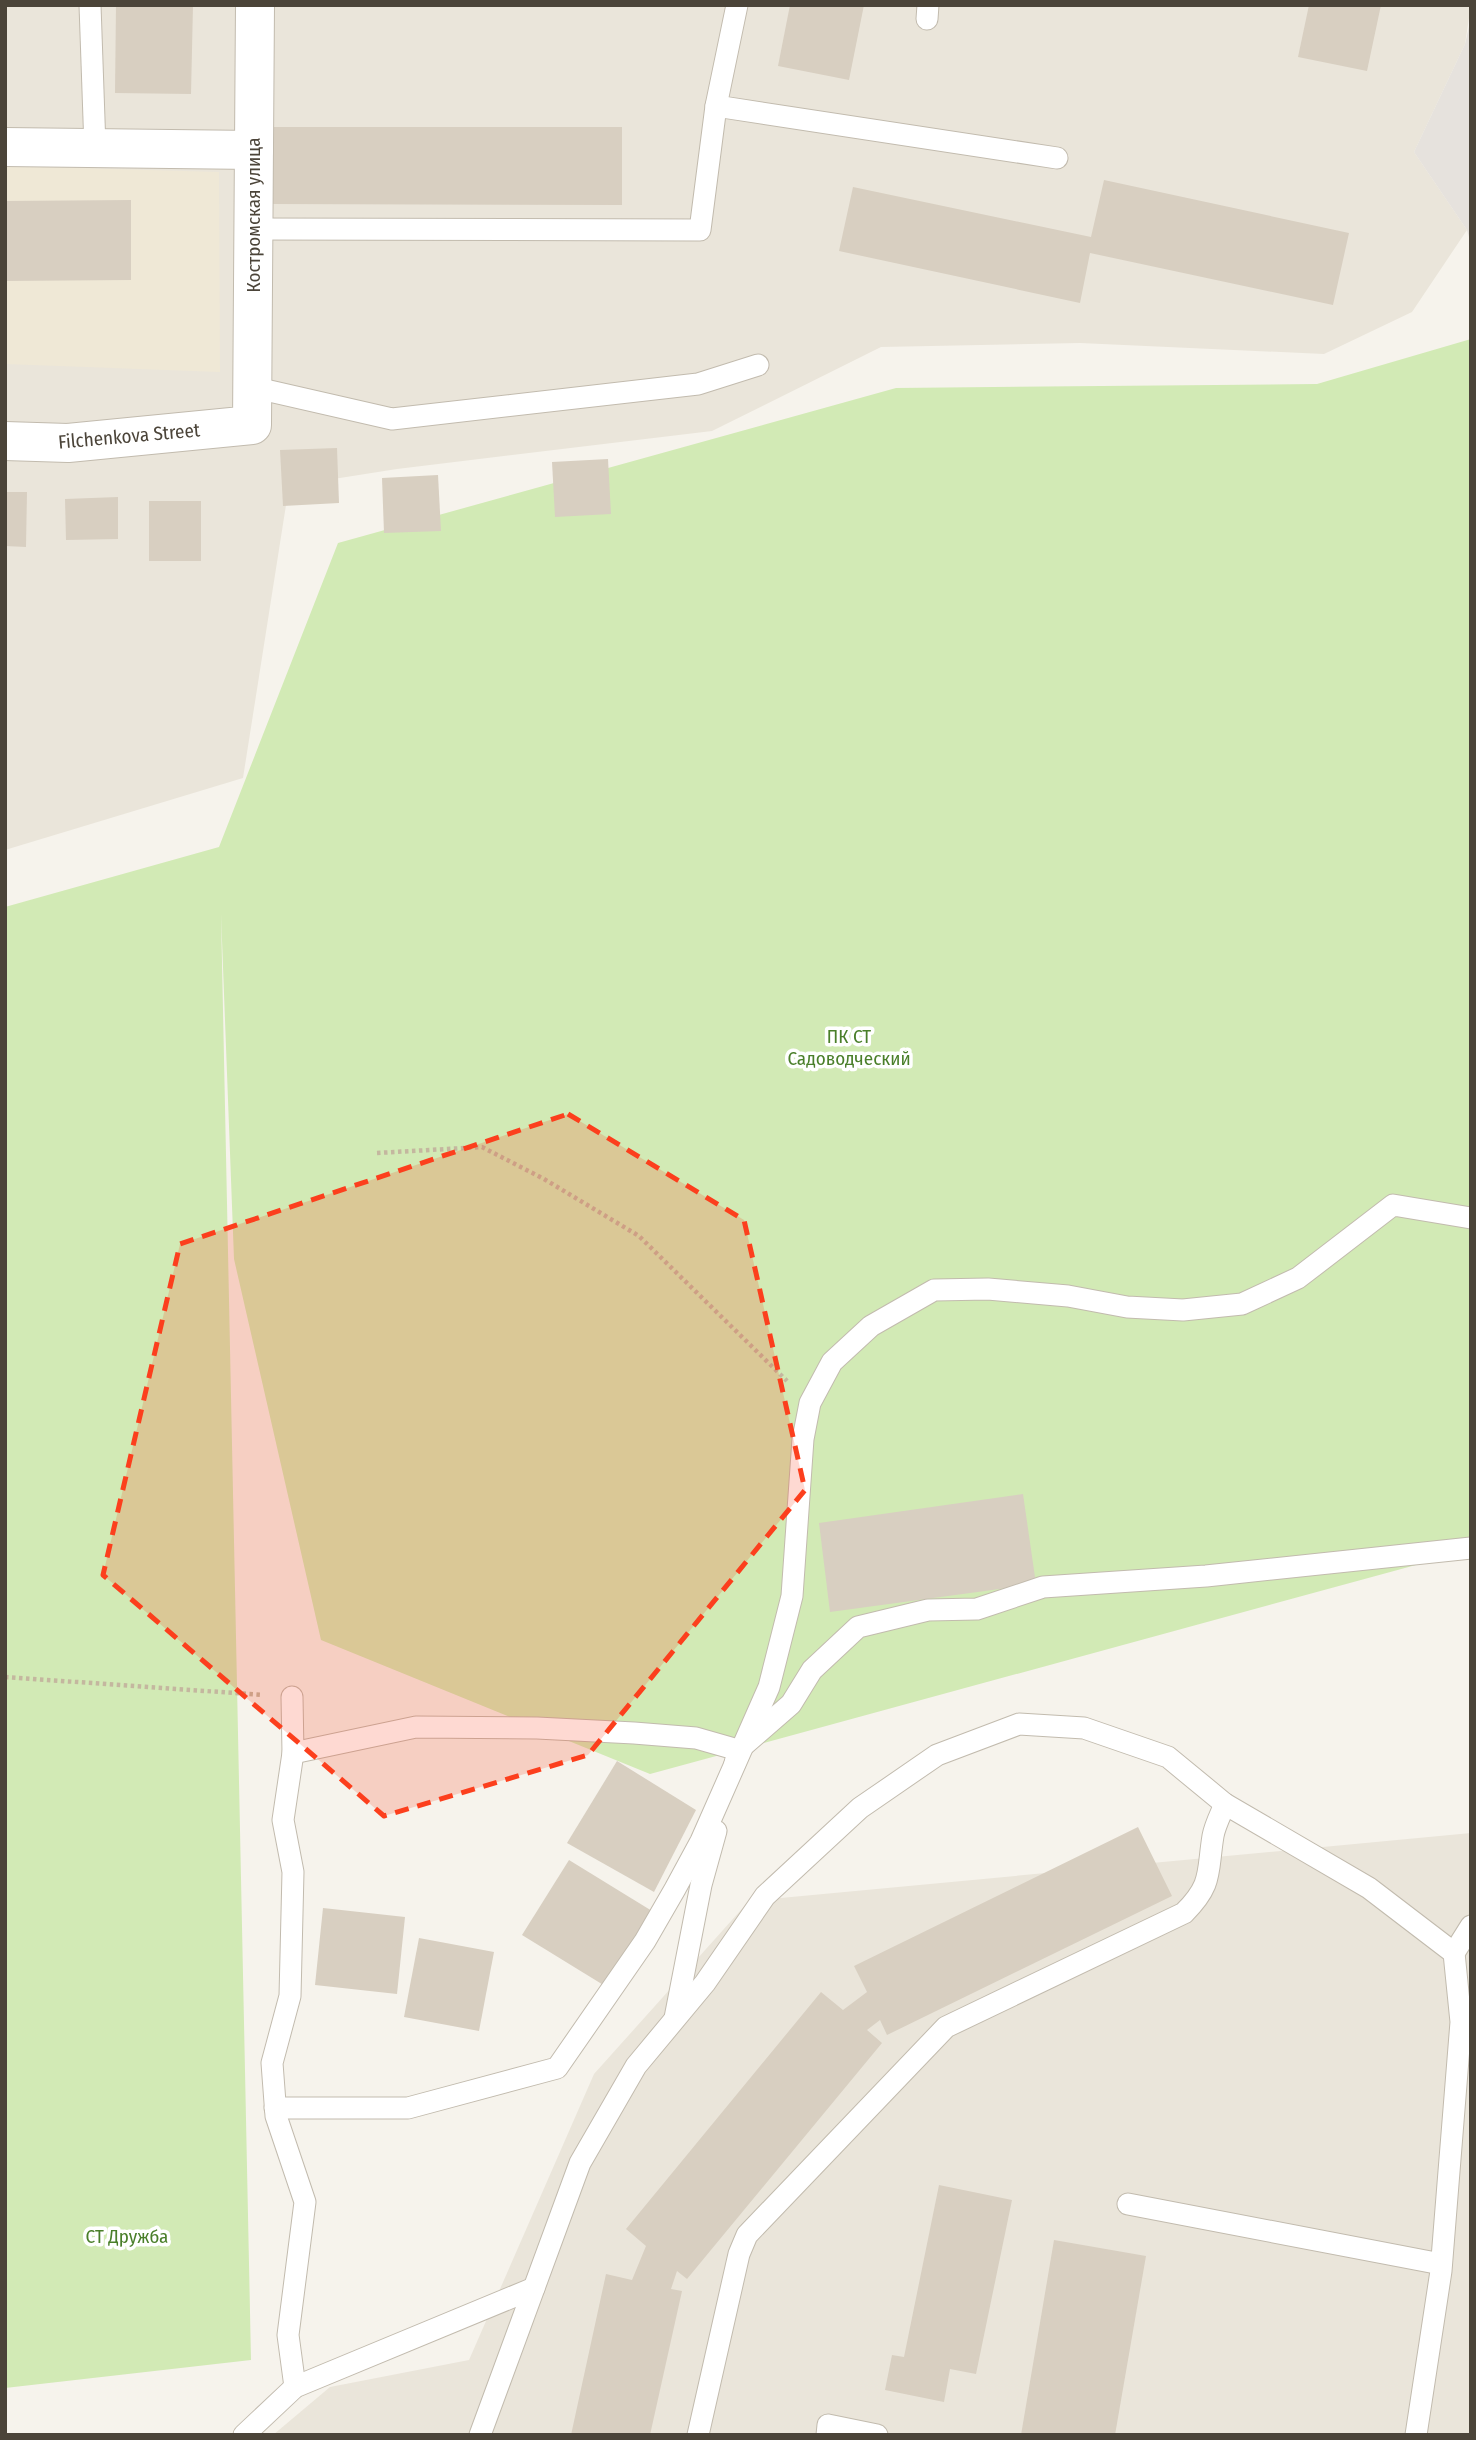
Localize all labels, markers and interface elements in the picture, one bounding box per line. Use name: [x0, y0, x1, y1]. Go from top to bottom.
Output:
street label: Костромская улица: [242, 138, 265, 292]
street label: Filchenkova Street: [57, 418, 202, 454]
park label: ПК СТ Садоводческий: [787, 1025, 911, 1070]
park label: СТ Дружба: [86, 2225, 168, 2248]

